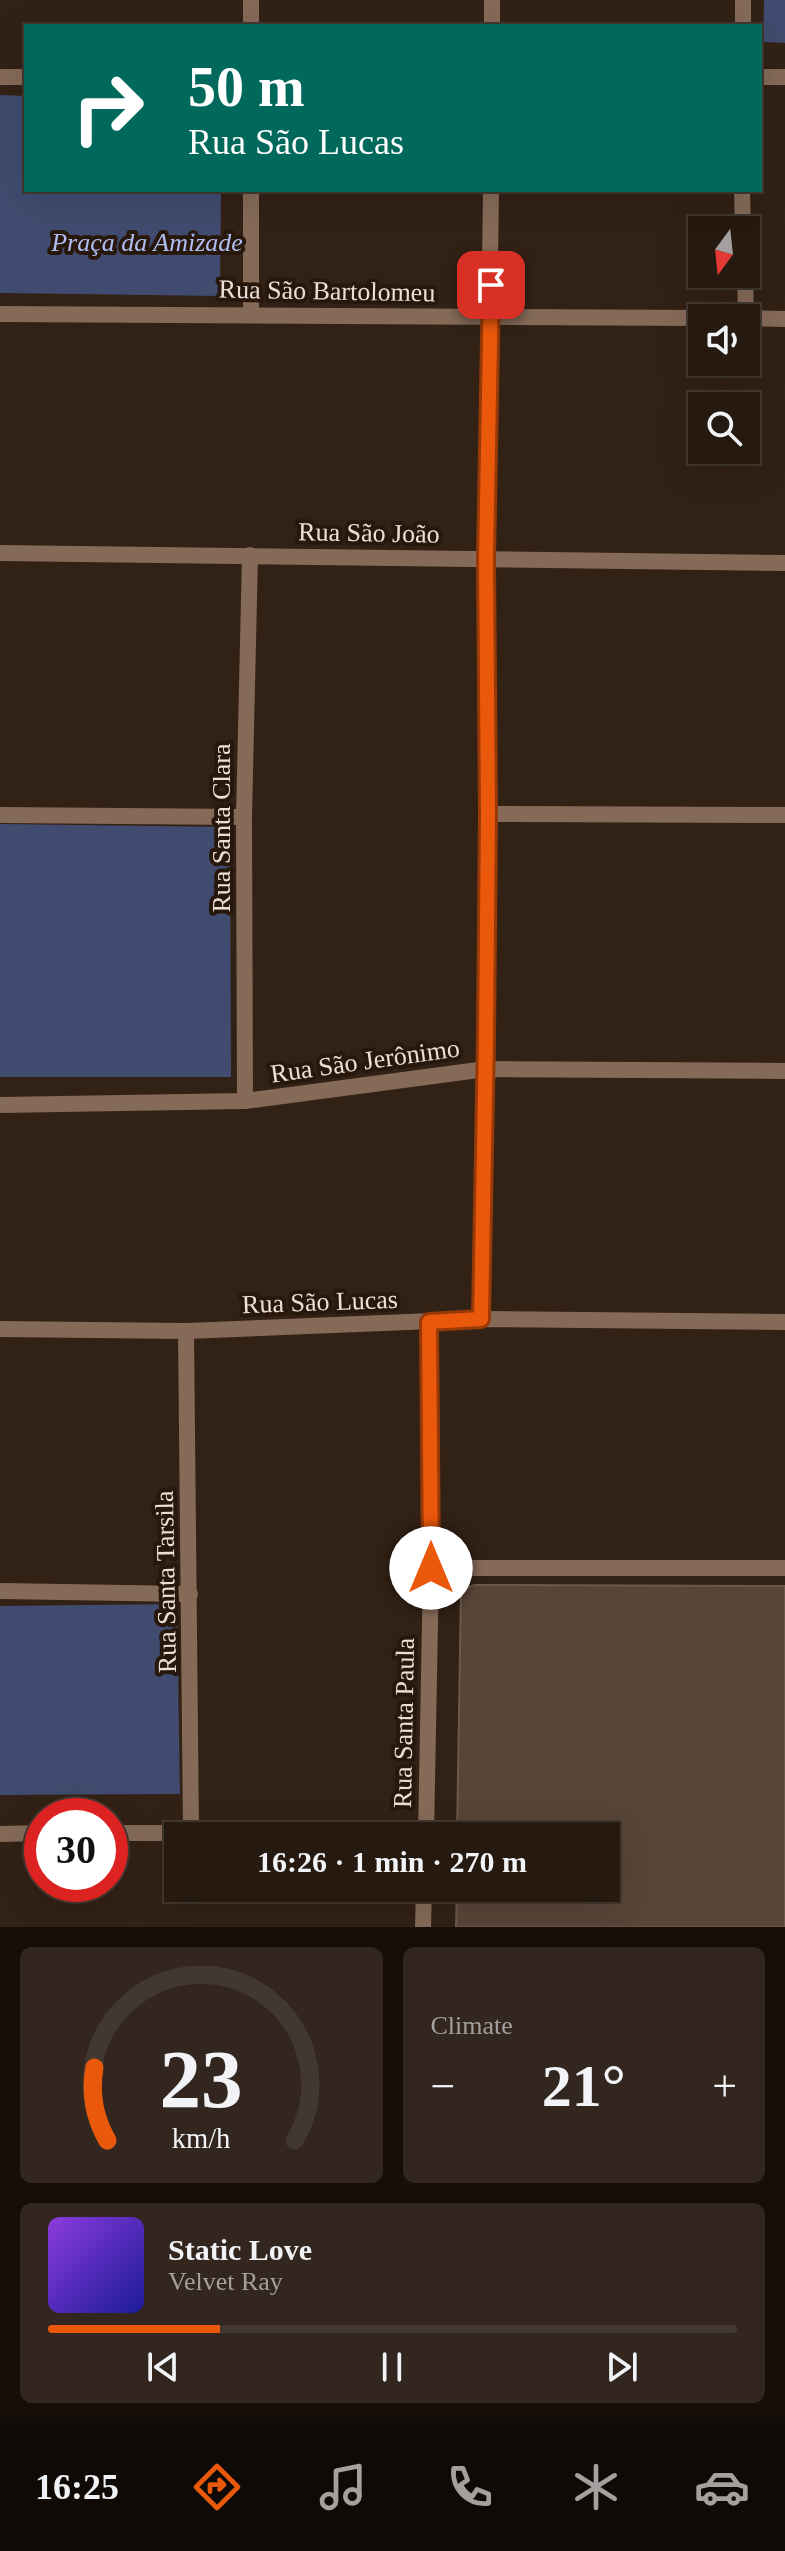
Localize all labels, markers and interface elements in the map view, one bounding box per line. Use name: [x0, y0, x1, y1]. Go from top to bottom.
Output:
icon: right: [56, 56, 160, 160]
text: 50 m: [188, 56, 305, 118]
text: Rua São Lucas: [188, 122, 404, 162]
north arrow: [688, 216, 760, 288]
map controls: [688, 216, 760, 464]
park label: Praça da Amizade: [50, 228, 243, 257]
pin: [457, 251, 525, 319]
icon: arrive: [469, 263, 513, 307]
street label: Rua São Bartolomeu: [218, 275, 436, 307]
button: sound: [688, 304, 760, 376]
button: search: [688, 392, 760, 464]
street label: Rua São João: [298, 517, 440, 549]
street label: Rua Santa Clara: [207, 743, 236, 912]
street label: Rua São Jerônimo: [269, 1033, 461, 1089]
street label: Rua São Lucas: [242, 1285, 398, 1319]
street label: Rua Santa Tarsila: [150, 1490, 182, 1674]
position arrow: [389, 1526, 473, 1610]
street label: Rua Santa Paula: [388, 1637, 420, 1808]
speed limit sign: 30: [24, 1798, 128, 1902]
text: 16:26 · 1 min · 270 m: [257, 1845, 527, 1878]
text: Climate: [431, 2011, 513, 2040]
text: 23: [160, 2033, 243, 2125]
text: 21°: [542, 2053, 626, 2119]
text: −: [431, 2062, 455, 2111]
text: +: [712, 2062, 737, 2111]
text: km/h: [172, 2123, 231, 2154]
text: Static Love: [168, 2233, 312, 2266]
text: Velvet Ray: [168, 2267, 283, 2296]
icon: previous: [141, 2345, 185, 2389]
icon: pause: [370, 2345, 414, 2389]
icon: next: [600, 2345, 644, 2389]
icon: directions: [189, 2459, 245, 2515]
icon: music: [315, 2459, 371, 2515]
icon: phone: [442, 2459, 498, 2515]
icon: climate: [568, 2459, 624, 2515]
icon: car: [694, 2459, 750, 2515]
text: 16:25: [35, 2467, 119, 2507]

